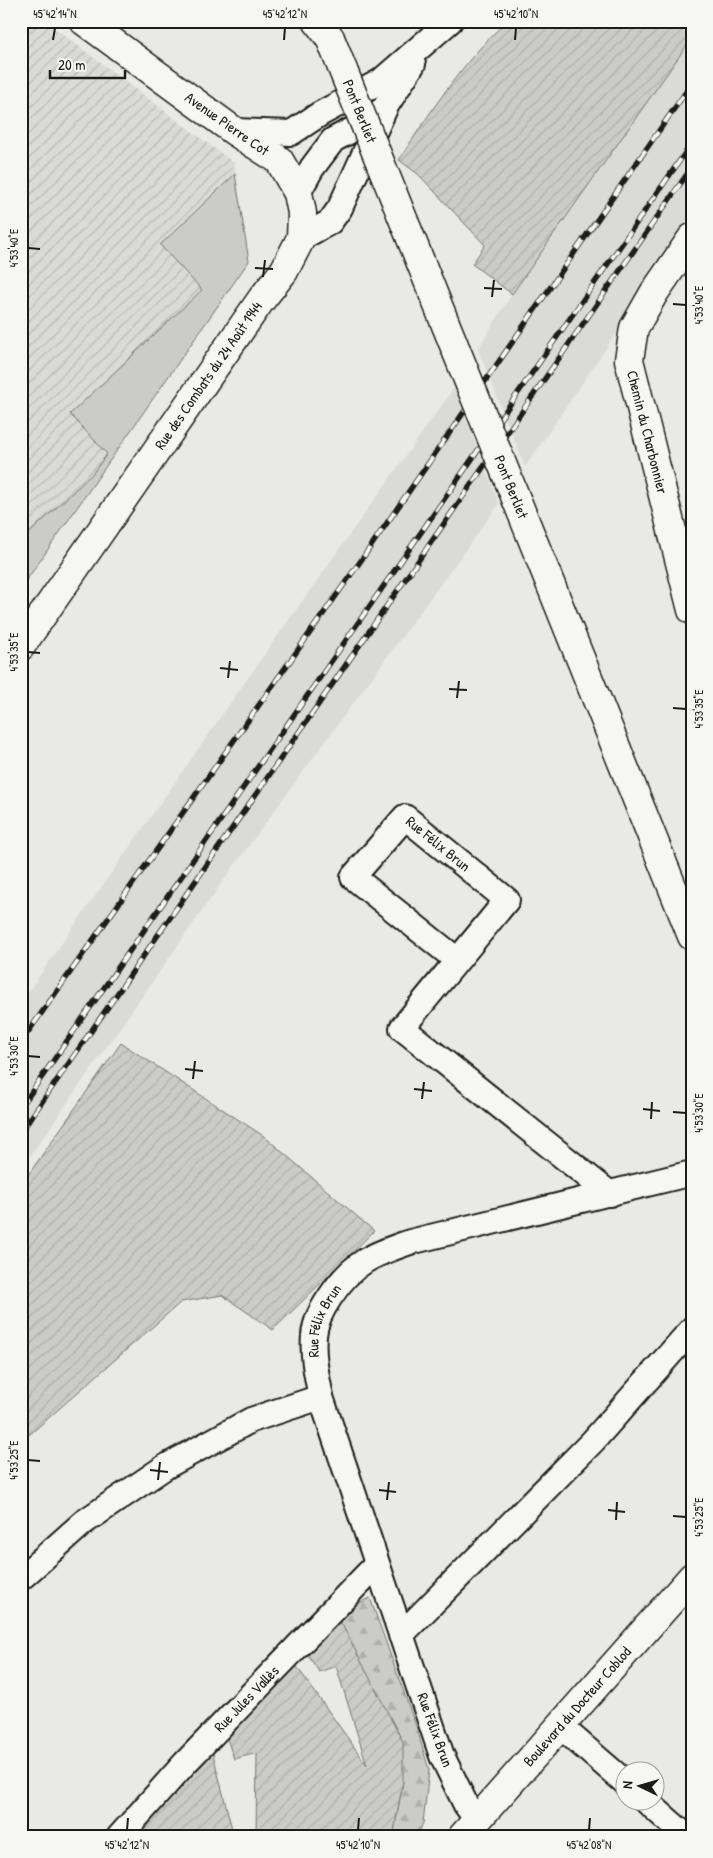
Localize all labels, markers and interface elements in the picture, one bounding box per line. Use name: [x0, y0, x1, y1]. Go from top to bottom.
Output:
text: 45°42'14"N: [33, 5, 77, 22]
text: 45°42'12"N: [263, 5, 307, 22]
text: 45°42'10"N: [494, 5, 538, 22]
scale bar: [50, 48, 125, 80]
text: 20 m: [58, 54, 85, 75]
street label: Pont Berliet: [338, 76, 383, 147]
street label: Avenue Pierre Cot: [181, 87, 274, 161]
text: 4°53'40"E: [5, 228, 22, 267]
text: 4°53'40"E: [690, 285, 707, 324]
street label: Rue des Combats du 24 Août 1944: [149, 297, 267, 454]
street label: Chemin du Charbonnier: [622, 368, 673, 496]
street label: Pont Berliet: [489, 452, 534, 522]
text: 4°53'35"E: [5, 632, 22, 672]
text: 4°53'35"E: [690, 689, 707, 729]
street label: Rue Félix Brun: [402, 811, 475, 876]
text: 4°53'30"E: [5, 1036, 22, 1076]
text: 4°53'30"E: [690, 1093, 707, 1133]
street label: Rue Félix Brun: [303, 1279, 346, 1358]
text: 4°53'25"E: [5, 1440, 22, 1480]
text: 4°53'25"E: [690, 1497, 707, 1537]
street label: Boulevard du Docteur Coblod: [518, 1642, 636, 1771]
street label: Rue Jules Vallès: [209, 1660, 284, 1737]
street label: Rue Félix Brun: [412, 1690, 459, 1770]
north arrow: [616, 1760, 666, 1810]
text: N: [617, 1780, 636, 1789]
text: 45°42'12"N: [105, 1836, 149, 1853]
text: 45°42'10"N: [336, 1836, 380, 1853]
text: 45°42'08"N: [566, 1836, 612, 1853]

